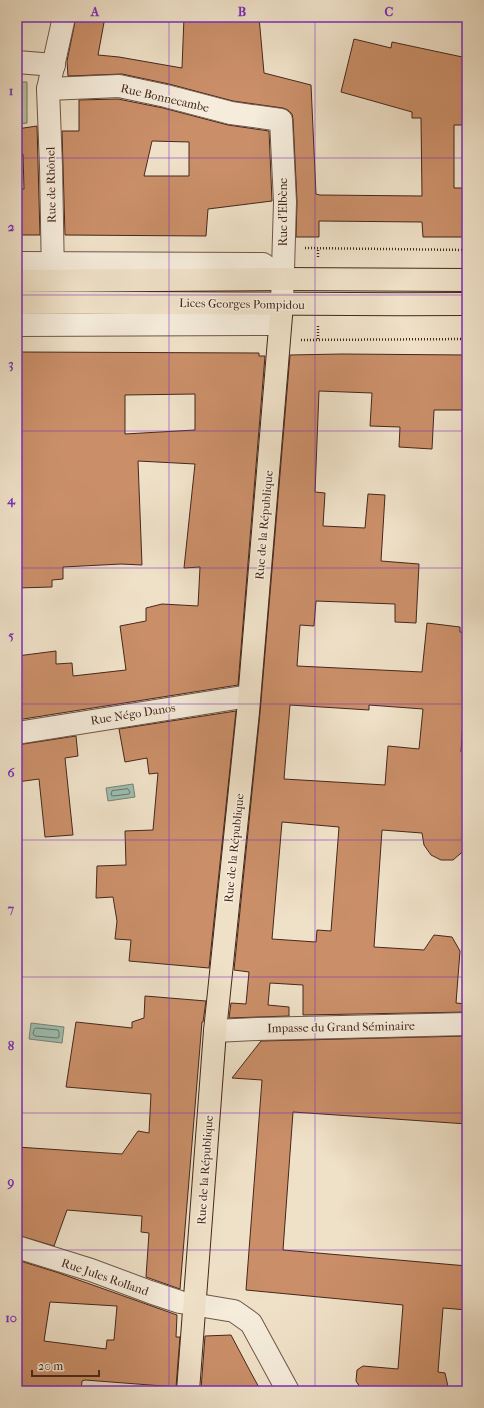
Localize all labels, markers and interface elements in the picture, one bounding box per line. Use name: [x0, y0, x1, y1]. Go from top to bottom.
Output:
text: A: [90, 4, 100, 19]
text: B: [238, 4, 247, 19]
text: C: [385, 4, 394, 19]
street label: Rue Bonnecambe: [119, 81, 211, 115]
text: 1: [9, 83, 14, 98]
street label: Rue de Rhônel: [43, 146, 59, 223]
street label: Rue d'Elbène: [276, 178, 290, 246]
text: 2: [8, 219, 15, 234]
street label: Lices Georges Pompidou: [179, 296, 305, 312]
text: 3: [8, 356, 14, 372]
street label: Rue de la République: [252, 470, 276, 580]
text: 4: [6, 492, 16, 508]
text: 5: [8, 628, 14, 643]
street label: Rue Négo Danos: [90, 700, 177, 728]
text: 6: [7, 765, 15, 780]
street label: Rue de la République: [221, 793, 247, 903]
text: 7: [7, 901, 15, 916]
street label: Impasse du Grand Séminaire: [267, 1019, 415, 1035]
text: 8: [8, 1038, 15, 1053]
street label: Rue de la République: [194, 1115, 216, 1225]
text: 9: [7, 1174, 15, 1190]
street label: Rue Jules Rolland: [60, 1256, 151, 1299]
text: 10: [5, 1310, 17, 1325]
scale bar: [32, 1352, 99, 1378]
text: 20 m: [38, 1359, 63, 1373]

